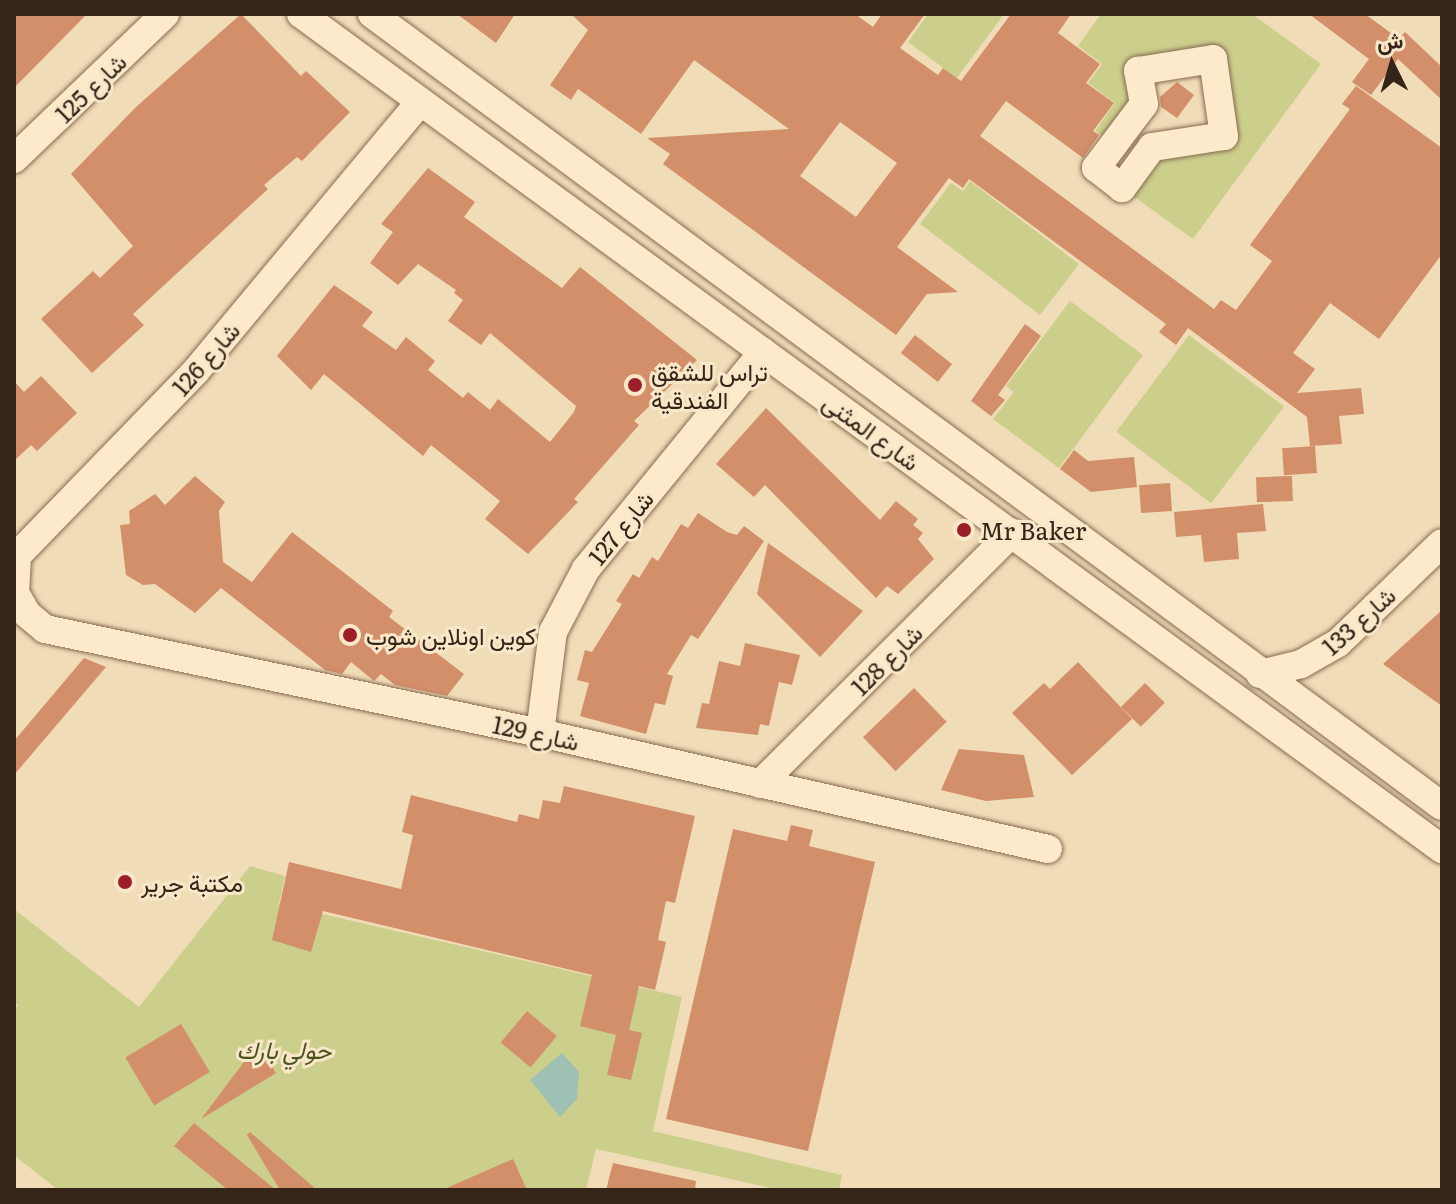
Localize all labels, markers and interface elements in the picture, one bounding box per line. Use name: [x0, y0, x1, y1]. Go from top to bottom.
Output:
text: ش: [1375, 22, 1404, 57]
north arrow: [1352, 24, 1432, 104]
street label: شارع 125: [49, 46, 131, 128]
street label: شارع 126: [165, 315, 245, 401]
place label: تراس للشقق الفندقية: [651, 357, 768, 413]
marker: تراس للشقق الفندقية: [626, 376, 644, 394]
street label: شارع المثنى: [818, 386, 926, 476]
street label: شارع 127: [581, 484, 659, 570]
place label: Mr Baker: [980, 516, 1086, 544]
marker: Mr Baker: [955, 521, 973, 539]
street label: شارع 133: [1316, 580, 1400, 660]
street label: شارع 128: [845, 618, 927, 700]
place label: كوين اونلاين شوب: [366, 621, 536, 649]
marker: كوين اونلاين شوب: [341, 626, 359, 644]
street label: شارع 129: [490, 709, 582, 755]
place label: مكتبة جرير: [141, 868, 243, 896]
marker: مكتبة جرير: [116, 873, 134, 891]
park label: حولي بارك: [237, 1035, 331, 1063]

